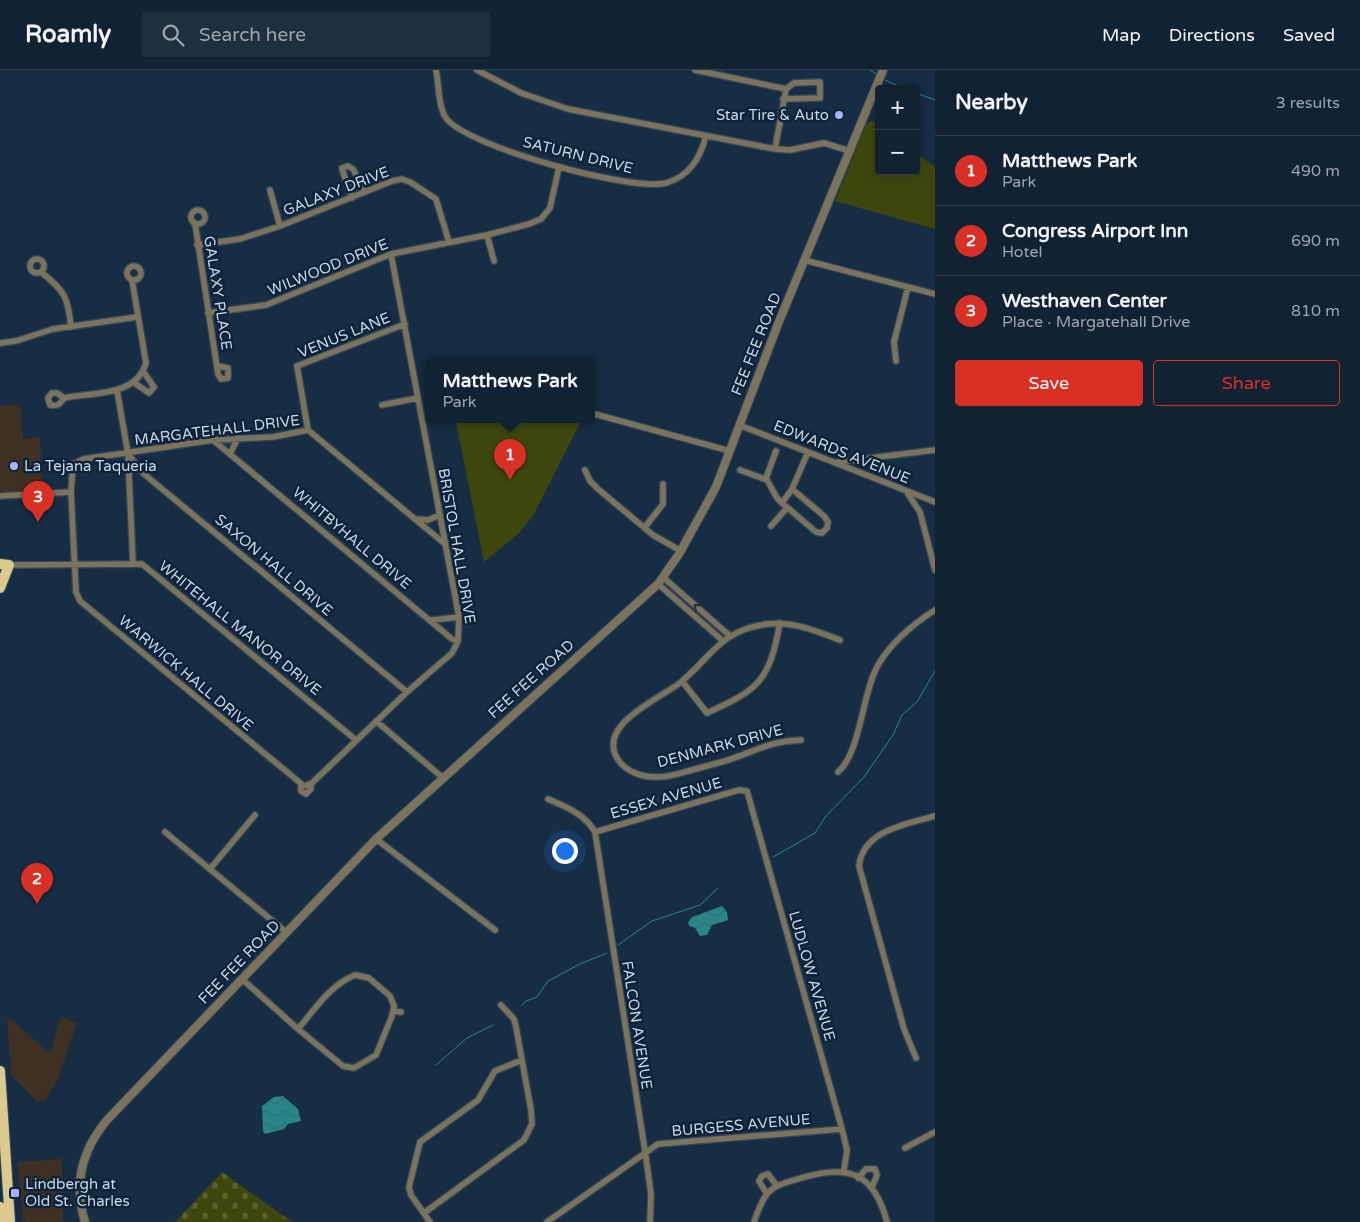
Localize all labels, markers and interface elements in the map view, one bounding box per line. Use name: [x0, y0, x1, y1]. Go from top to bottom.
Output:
search box: [141, 12, 491, 57]
text: Roamly: [25, 20, 111, 49]
icon: search: [159, 21, 187, 49]
text: Search here: [199, 24, 306, 46]
text: Map: [1102, 24, 1141, 46]
text: Directions: [1169, 24, 1255, 46]
text: Saved: [1283, 24, 1335, 46]
map controls: [875, 85, 920, 175]
button: +: [875, 85, 920, 130]
text: Nearby: [955, 90, 1028, 115]
text: 3 results: [1276, 93, 1340, 113]
place label: Star Tire & Auto: [716, 106, 829, 124]
marker: Star Tire & Auto: [833, 109, 845, 121]
button: −: [875, 130, 920, 175]
street label: SATURN DRIVE: [521, 133, 635, 177]
text: Matthews Park: [1002, 150, 1137, 172]
text: 1: [966, 161, 976, 181]
text: 490 m: [1291, 161, 1340, 181]
street label: GALAXY DRIVE: [280, 162, 392, 220]
text: Park: [1002, 172, 1036, 192]
text: Congress Airport Inn: [1002, 220, 1188, 242]
text: 2: [966, 231, 976, 251]
text: 690 m: [1291, 231, 1340, 251]
street label: GALAXY PLACE: [200, 235, 236, 351]
street label: WILWOOD DRIVE: [265, 235, 391, 299]
text: Hotel: [1002, 242, 1043, 262]
street label: FEE FEE ROAD: [727, 290, 785, 398]
text: Westhaven Center: [1002, 290, 1167, 312]
text: 3: [966, 301, 976, 321]
text: 810 m: [1291, 301, 1340, 321]
street label: VENUS LANE: [295, 308, 393, 362]
text: Place · Margatehall Drive: [1002, 312, 1190, 332]
popup: [425, 358, 595, 423]
button: Save: [955, 360, 1143, 406]
button: Share: [1153, 360, 1340, 406]
text: Matthews Park: [442, 370, 578, 392]
text: Park: [442, 392, 477, 412]
street label: MARGATEHALL DRIVE: [133, 411, 301, 449]
street label: EDWARDS AVENUE: [771, 416, 913, 488]
pin: 1: [494, 439, 526, 480]
place label: La Tejana Taqueria: [24, 457, 157, 475]
marker: La Tejana Taqueria: [8, 460, 20, 472]
street label: BRISTOL HALL DRIVE: [434, 467, 480, 625]
pin: 3: [22, 481, 54, 522]
street label: WHITBYHALL DRIVE: [289, 483, 415, 593]
street label: SAXON HALL DRIVE: [211, 510, 337, 620]
street label: WHITEHALL MANOR DRIVE: [155, 557, 325, 699]
one-way arrow: [693, 603, 702, 612]
street label: WARWICK HALL DRIVE: [115, 611, 257, 735]
street label: FEE FEE ROAD: [484, 636, 578, 722]
street label: DENMARK DRIVE: [655, 721, 785, 771]
street label: ESSEX AVENUE: [608, 773, 724, 823]
your location: [552, 838, 578, 864]
pin: 2: [21, 863, 53, 904]
street label: LUDLOW AVENUE: [785, 909, 839, 1043]
street label: FEE FEE ROAD: [195, 916, 283, 1008]
street label: FALCON AVENUE: [618, 959, 656, 1091]
street label: BURGESS AVENUE: [671, 1110, 811, 1140]
place label: Lindbergh at Old St. Charles: [25, 1175, 130, 1210]
marker: Lindbergh at Old St. Charles: [9, 1187, 21, 1199]

